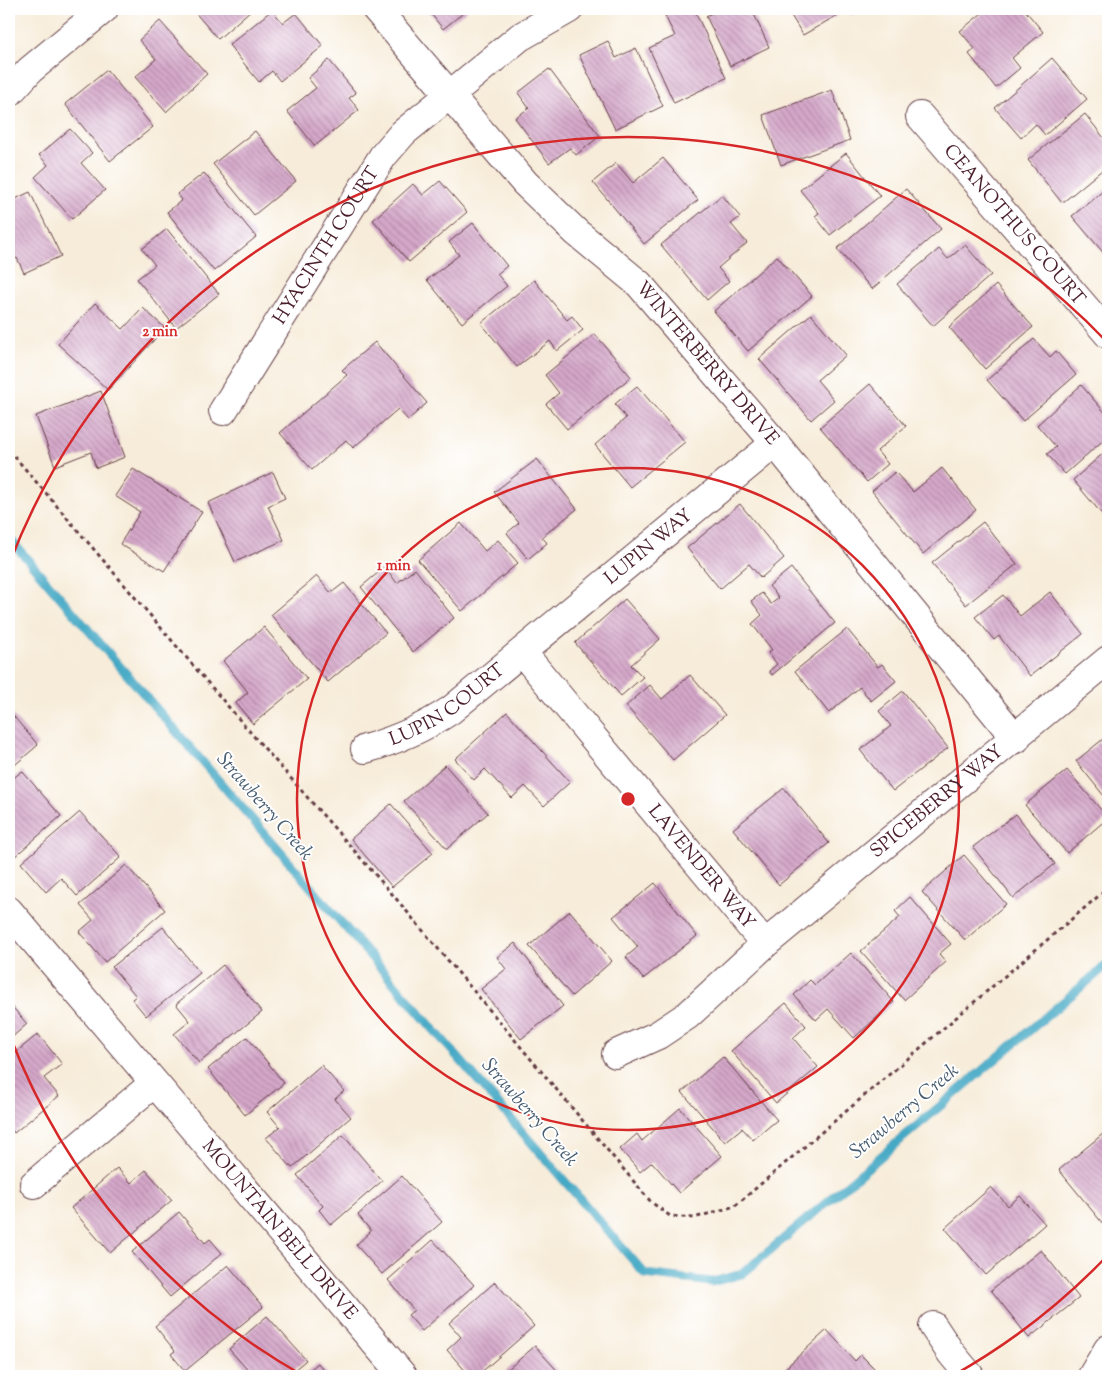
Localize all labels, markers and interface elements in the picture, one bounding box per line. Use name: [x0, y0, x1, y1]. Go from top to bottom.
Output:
street label: CEANOTHUS COURT: [937, 138, 1091, 312]
street label: HYACINTH COURT: [267, 162, 386, 330]
street label: WINTERBERRY DRIVE: [629, 275, 785, 452]
text: 2 min: [142, 322, 178, 343]
street label: LUPIN WAY: [599, 502, 699, 592]
text: 1 min: [377, 556, 411, 577]
street label: LUPIN COURT: [385, 657, 511, 753]
street label: SPICEBERRY WAY: [864, 738, 1010, 865]
water label: Strawberry Creek: [209, 746, 319, 868]
centre of rings: [619, 790, 637, 808]
street label: LAVENDER WAY: [641, 799, 761, 936]
water label: Strawberry Creek: [474, 1052, 584, 1174]
water label: Strawberry Creek: [844, 1057, 966, 1167]
street label: MOUNTAIN BELL DRIVE: [195, 1134, 364, 1326]

